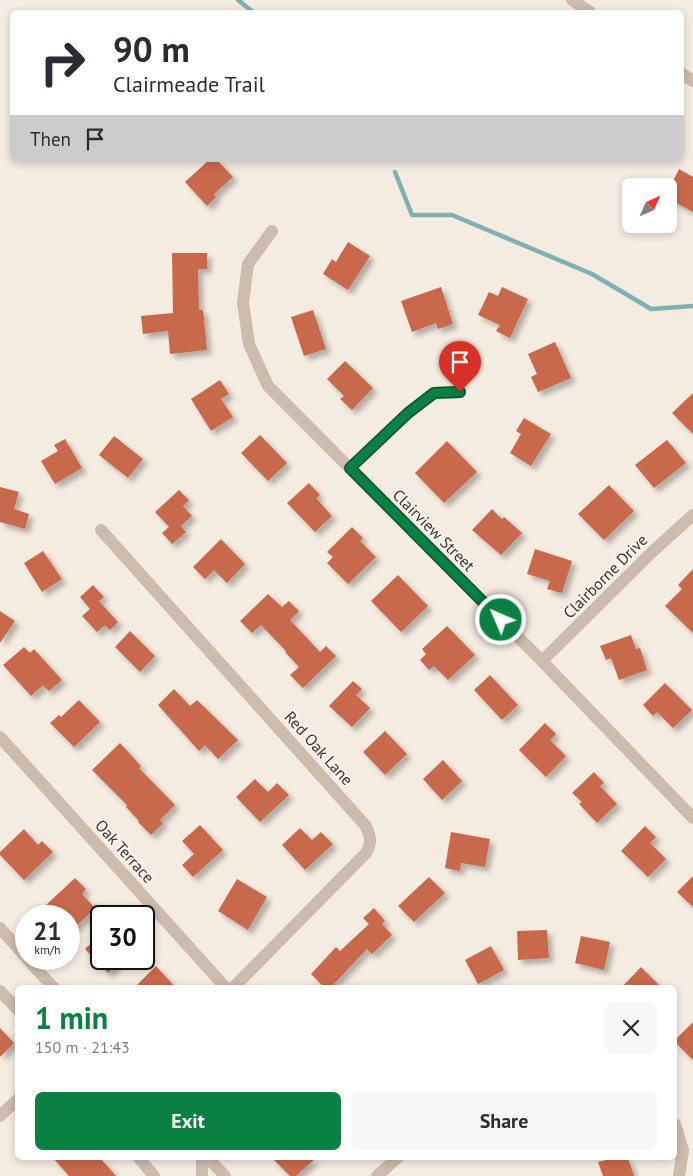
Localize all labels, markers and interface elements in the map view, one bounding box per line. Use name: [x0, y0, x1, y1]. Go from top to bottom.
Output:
text: 90 m: [113, 26, 190, 72]
icon: right: [30, 30, 95, 95]
text: Clairmeade Trail: [113, 70, 265, 98]
icon: arrive: [81, 125, 109, 153]
text: Then: [30, 127, 71, 151]
north arrow: [622, 178, 678, 232]
map controls: [622, 178, 677, 233]
pin: [439, 341, 481, 392]
icon: arrive: [446, 348, 474, 376]
street label: Clairview Street: [389, 485, 480, 576]
street label: Clairborne Drive: [559, 530, 651, 622]
position arrow: [474, 593, 526, 645]
street label: Red Oak Lane: [280, 707, 358, 789]
street label: Oak Terrace: [91, 815, 159, 887]
speed limit sign: 30: [90, 905, 155, 970]
text: 21: [33, 915, 62, 947]
text: km/h: [34, 942, 61, 957]
text: 1 min: [35, 998, 108, 1037]
button: close: [605, 1002, 657, 1054]
text: 150 m · 21:43: [35, 1037, 130, 1057]
button: Exit: [35, 1092, 341, 1150]
button: Share: [351, 1092, 657, 1150]

